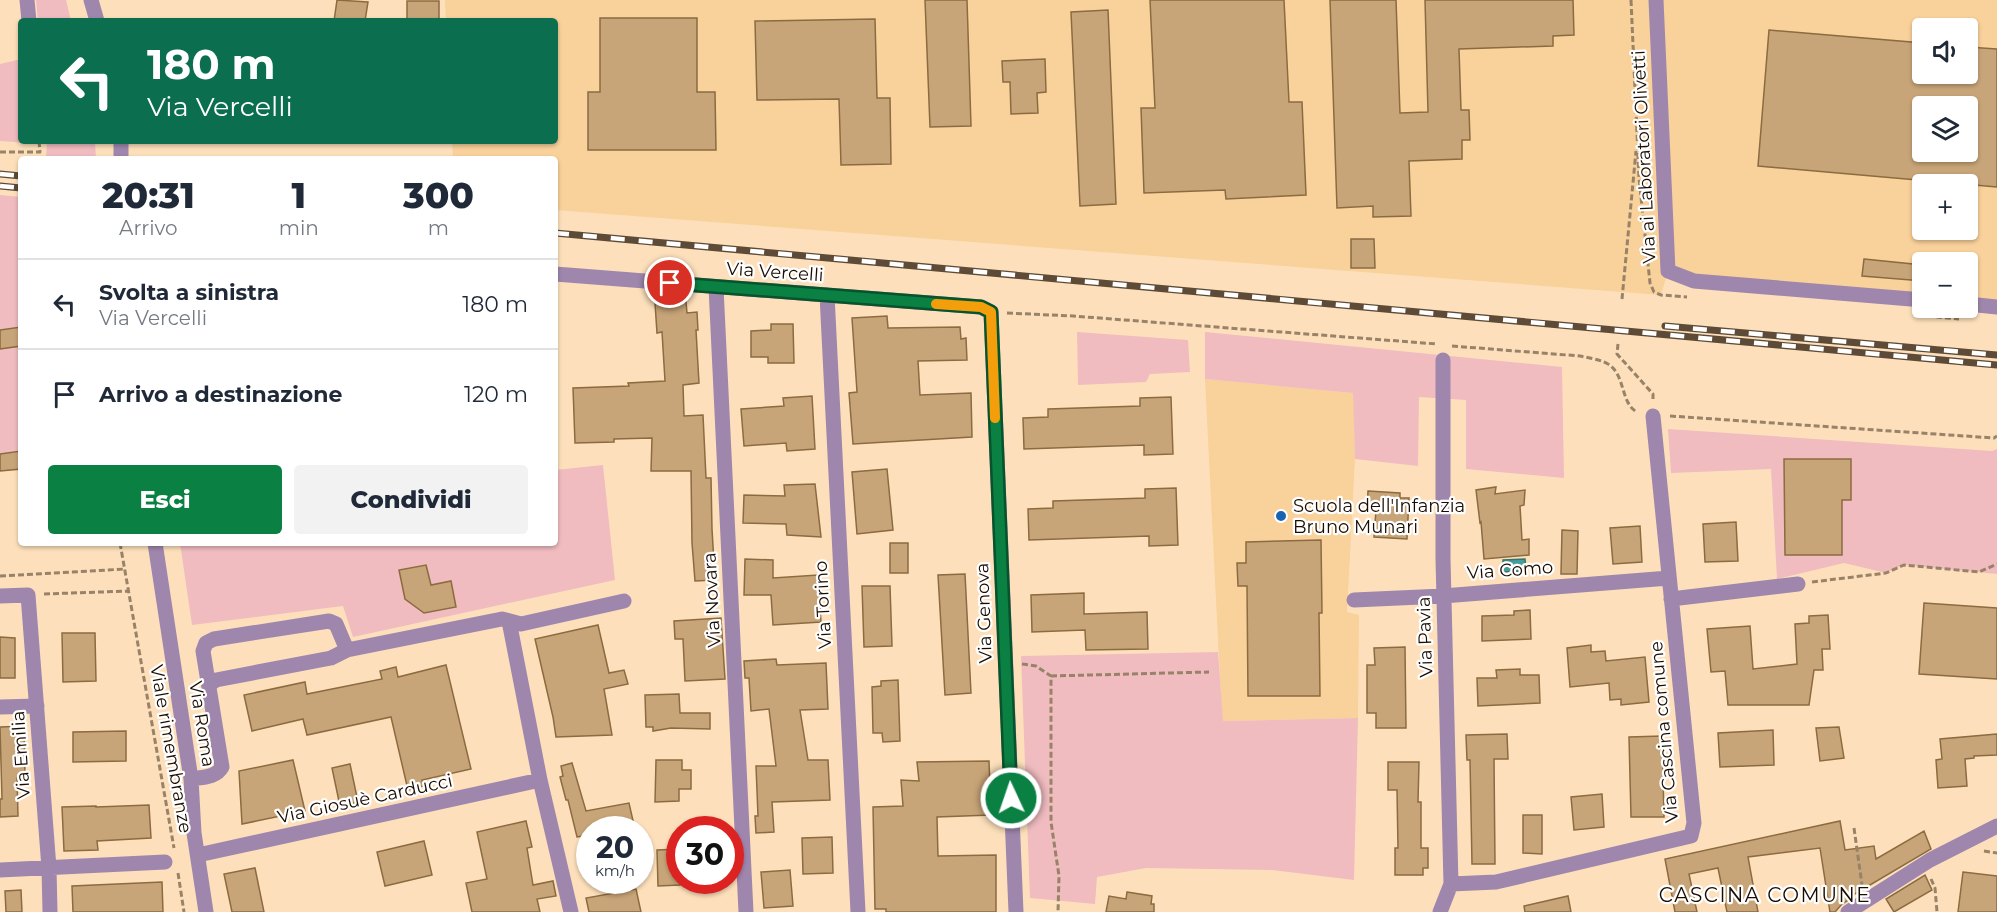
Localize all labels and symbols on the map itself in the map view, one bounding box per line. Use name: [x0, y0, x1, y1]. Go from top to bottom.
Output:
street label: Via ai Laboratori Olivetti: [1627, 50, 1661, 264]
pin: [644, 257, 695, 308]
street label: Via Vercelli: [726, 258, 824, 286]
place label: Scuola dell'Infanzia Bruno Munari: [1293, 495, 1465, 538]
marker: Scuola dell'Infanzia Bruno Munari: [1274, 509, 1288, 523]
street label: Via Novara: [699, 552, 725, 648]
street label: Via Como: [1466, 556, 1554, 584]
street label: Via Torino: [810, 560, 836, 650]
street label: Via Genova: [971, 562, 997, 664]
street label: Via Pavia: [1413, 596, 1437, 678]
street label: Via Cascina comune: [1645, 640, 1683, 824]
street label: Viale rimembranze: [145, 663, 197, 835]
street label: Via Roma: [184, 680, 220, 768]
street label: Via Emilia: [7, 710, 35, 800]
position arrow: [979, 766, 1043, 830]
street label: Via Giosuè Carducci: [276, 770, 454, 828]
speed limit sign: 30: [666, 816, 744, 894]
district label: CASCINA COMUNE: [1659, 883, 1871, 907]

